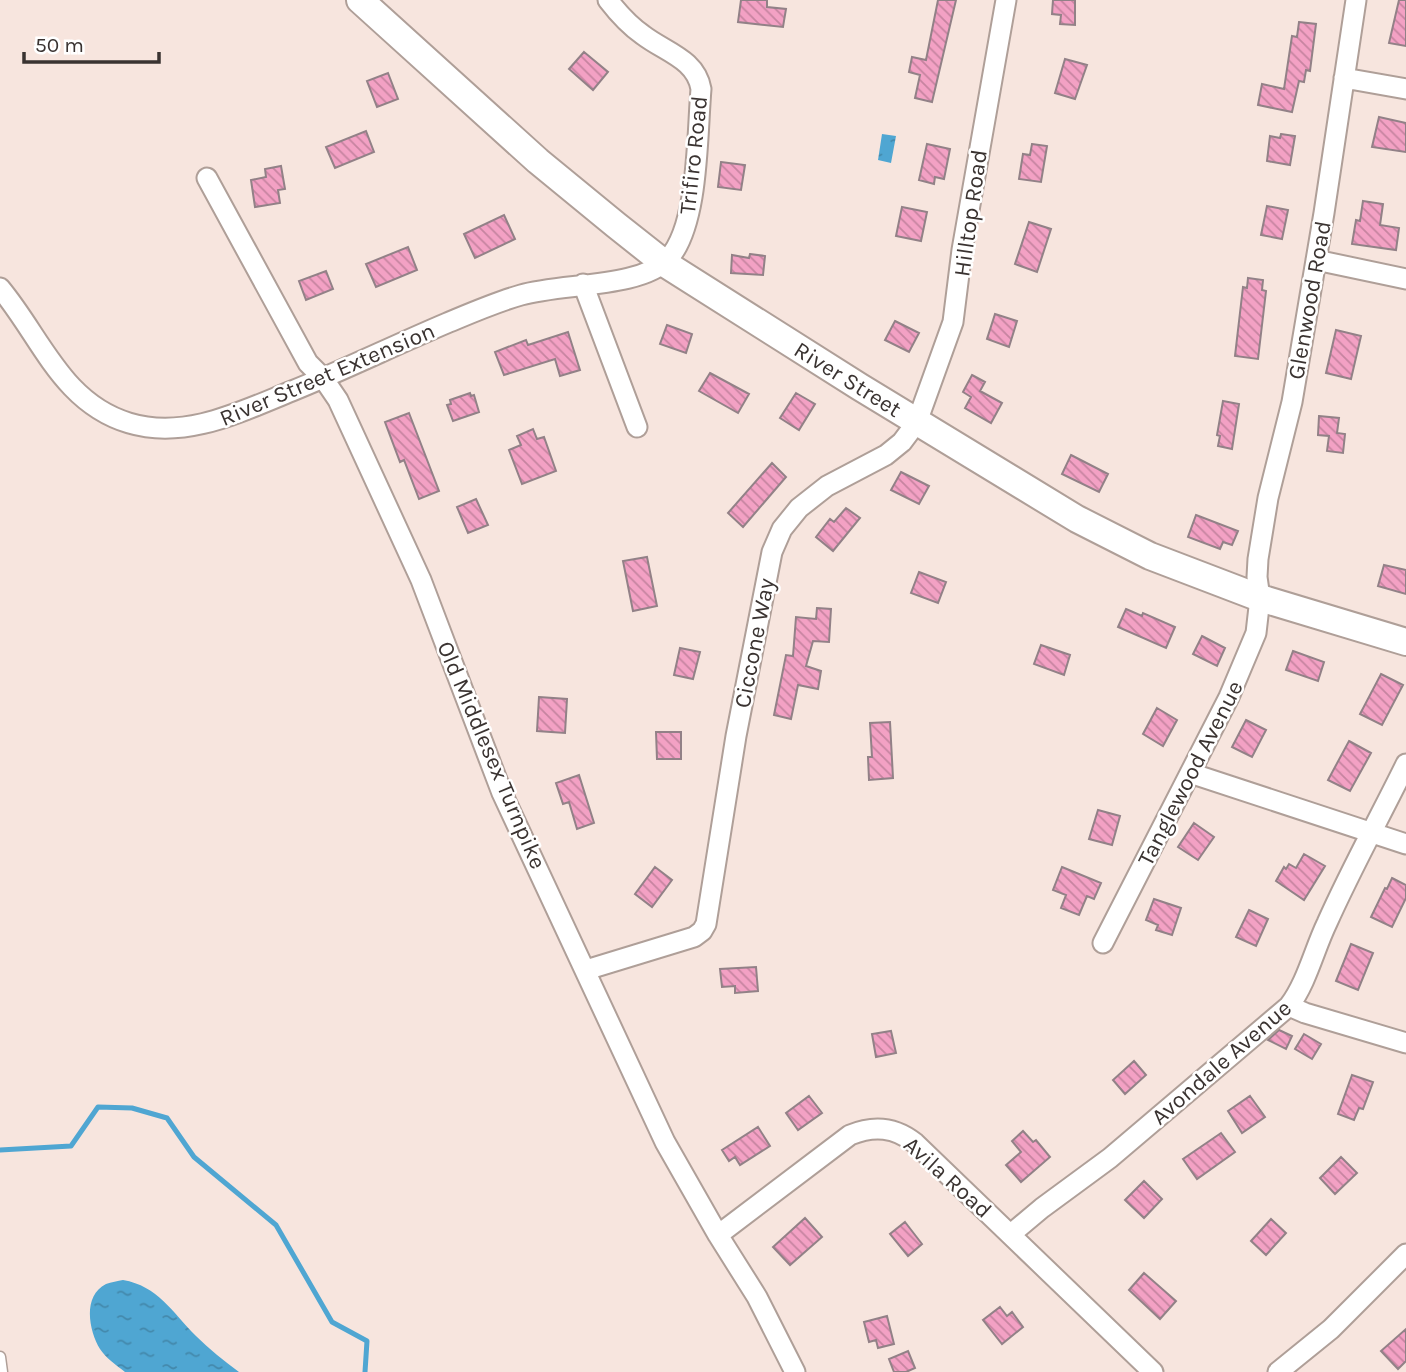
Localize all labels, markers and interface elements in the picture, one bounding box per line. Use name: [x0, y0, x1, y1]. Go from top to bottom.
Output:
scale bar: [24, 21, 159, 65]
text: 50 m: [35, 33, 84, 57]
street label: Trifiro Road: [674, 94, 713, 216]
street label: Hilltop Road: [948, 148, 993, 278]
street label: Glenwood Road: [1282, 219, 1337, 382]
street label: River Street Extension: [216, 317, 439, 432]
street label: River Street: [789, 336, 907, 423]
street label: Ciccone Way: [729, 576, 780, 710]
street label: Old Middlesex Turnpike: [431, 637, 552, 873]
street label: Tanglewood Avenue: [1132, 676, 1249, 870]
street label: Avondale Avenue: [1146, 994, 1297, 1130]
street label: Avila Road: [898, 1131, 997, 1224]

